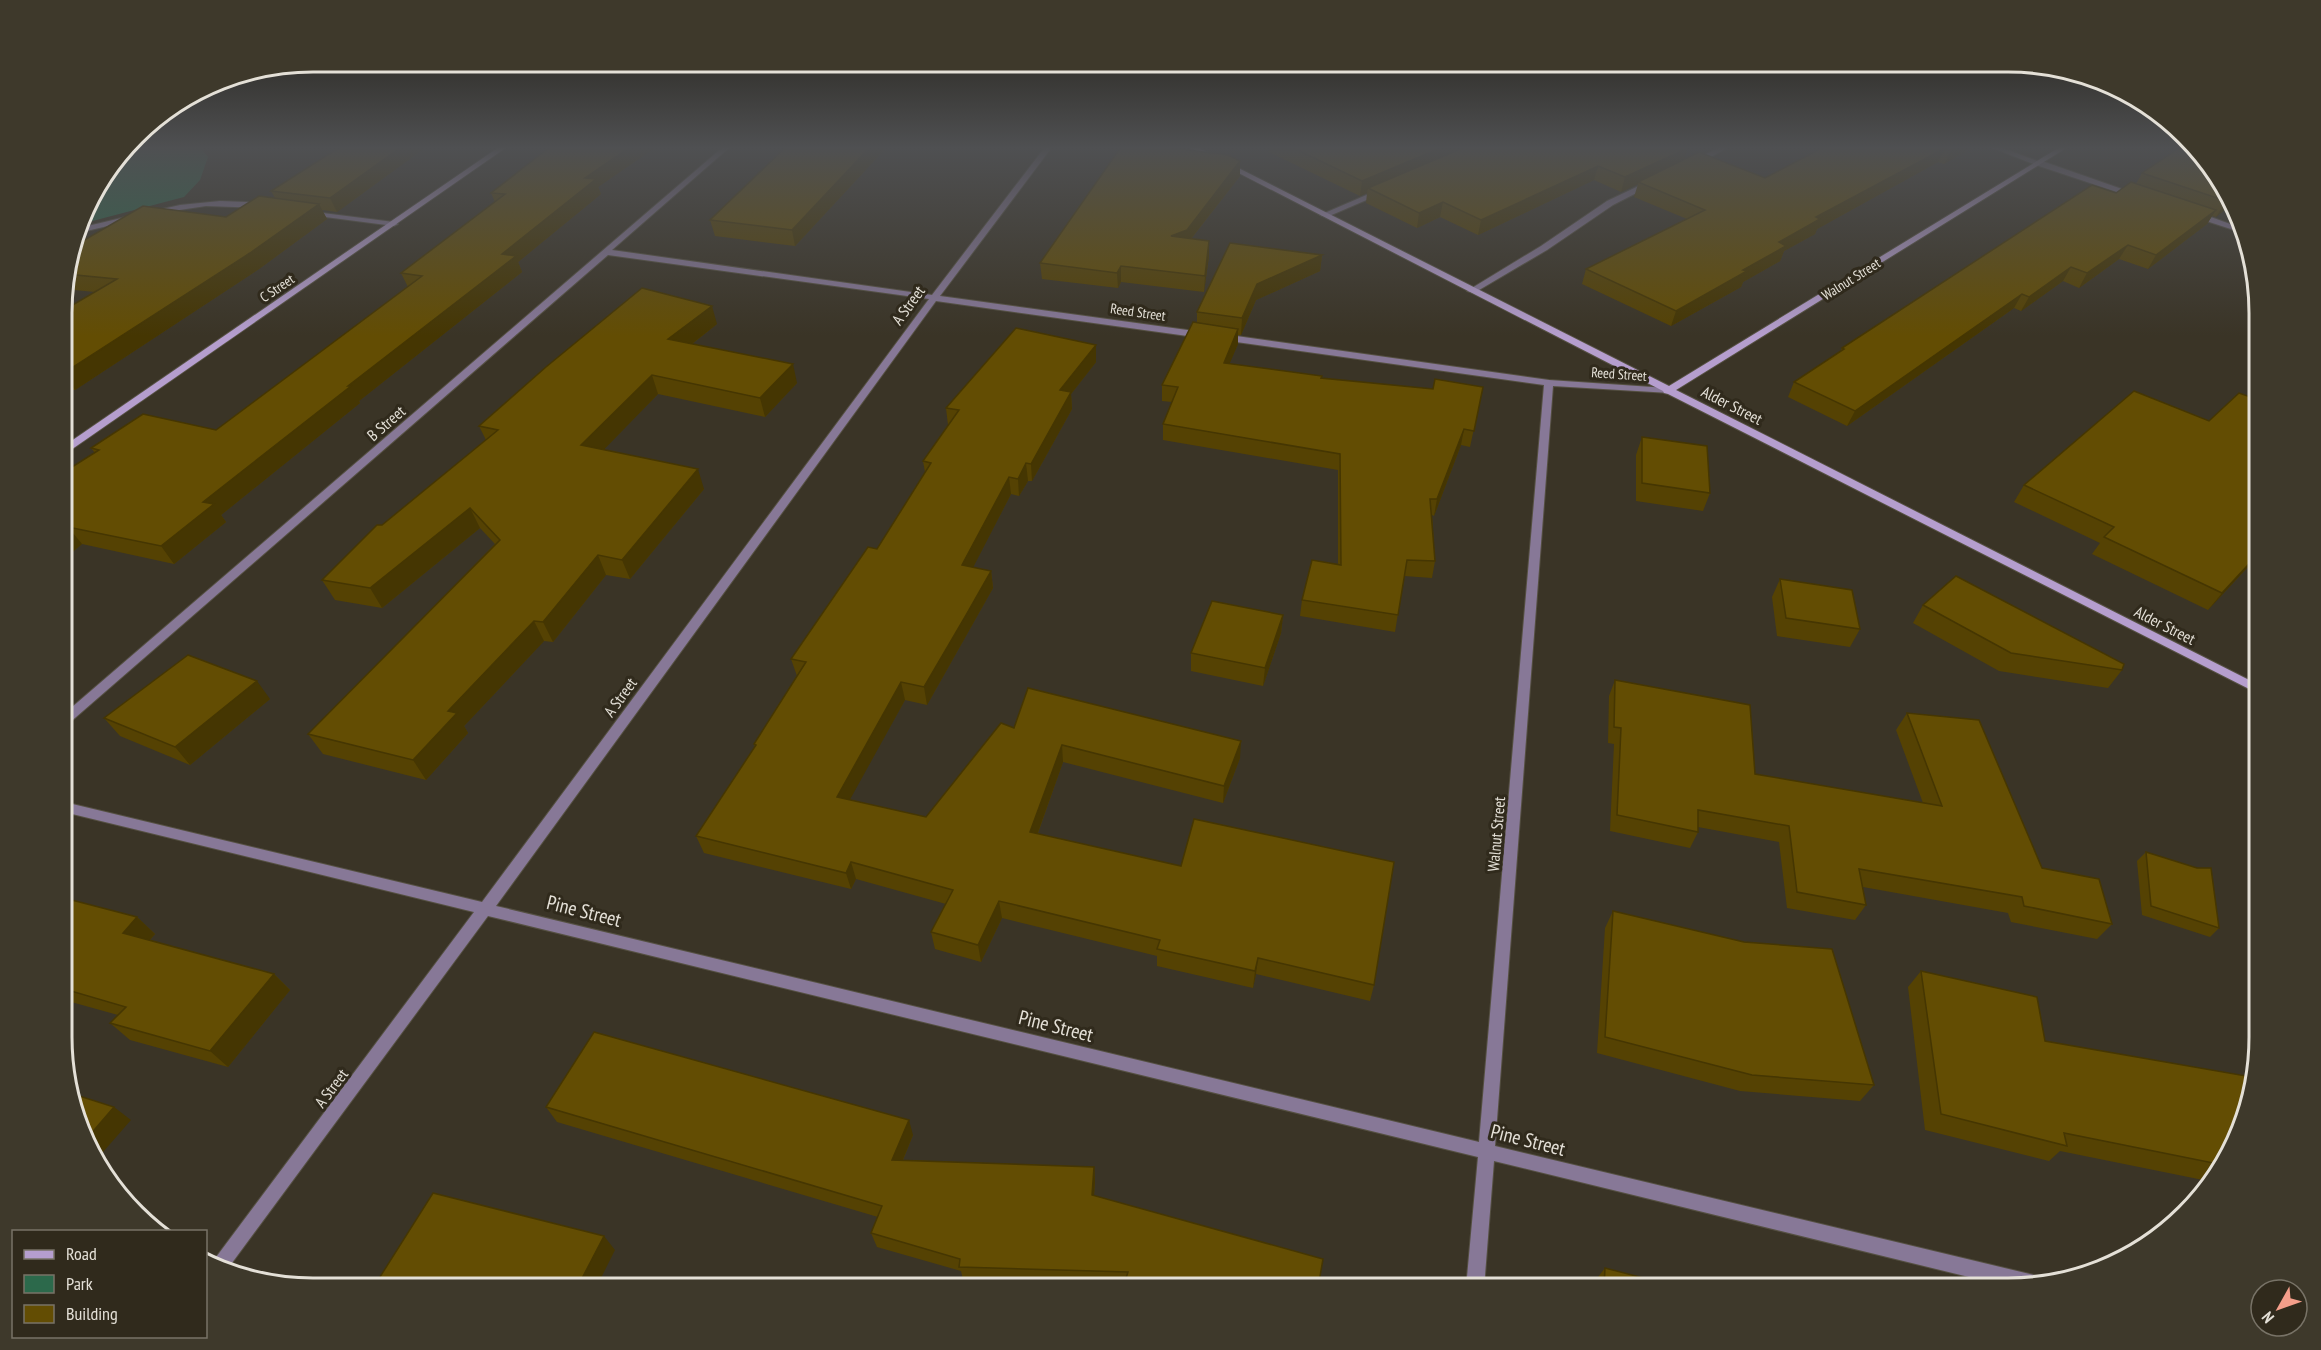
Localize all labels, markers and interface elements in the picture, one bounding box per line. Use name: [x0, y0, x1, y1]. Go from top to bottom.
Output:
street label: Walnut Street: [1818, 254, 1884, 304]
street label: C Street: [256, 270, 298, 306]
street label: A Street: [887, 281, 929, 328]
street label: Reed Street: [1109, 299, 1167, 325]
street label: Reed Street: [1591, 363, 1648, 385]
street label: Alder Street: [1698, 381, 1766, 429]
street label: B Street: [363, 401, 410, 445]
street label: Alder Street: [2131, 601, 2199, 649]
street label: A Street: [599, 673, 641, 720]
street label: Walnut Street: [1483, 795, 1509, 872]
street label: Pine Street: [544, 889, 625, 933]
street label: Pine Street: [1016, 1004, 1097, 1048]
street label: A Street: [310, 1064, 352, 1111]
street label: Pine Street: [1488, 1118, 1569, 1162]
legend: [12, 1230, 207, 1338]
text: Road: [66, 1242, 97, 1265]
text: Park: [66, 1272, 93, 1295]
north arrow: [2249, 1278, 2309, 1338]
text: Building: [66, 1302, 118, 1325]
text: N: [2257, 1308, 2278, 1327]

